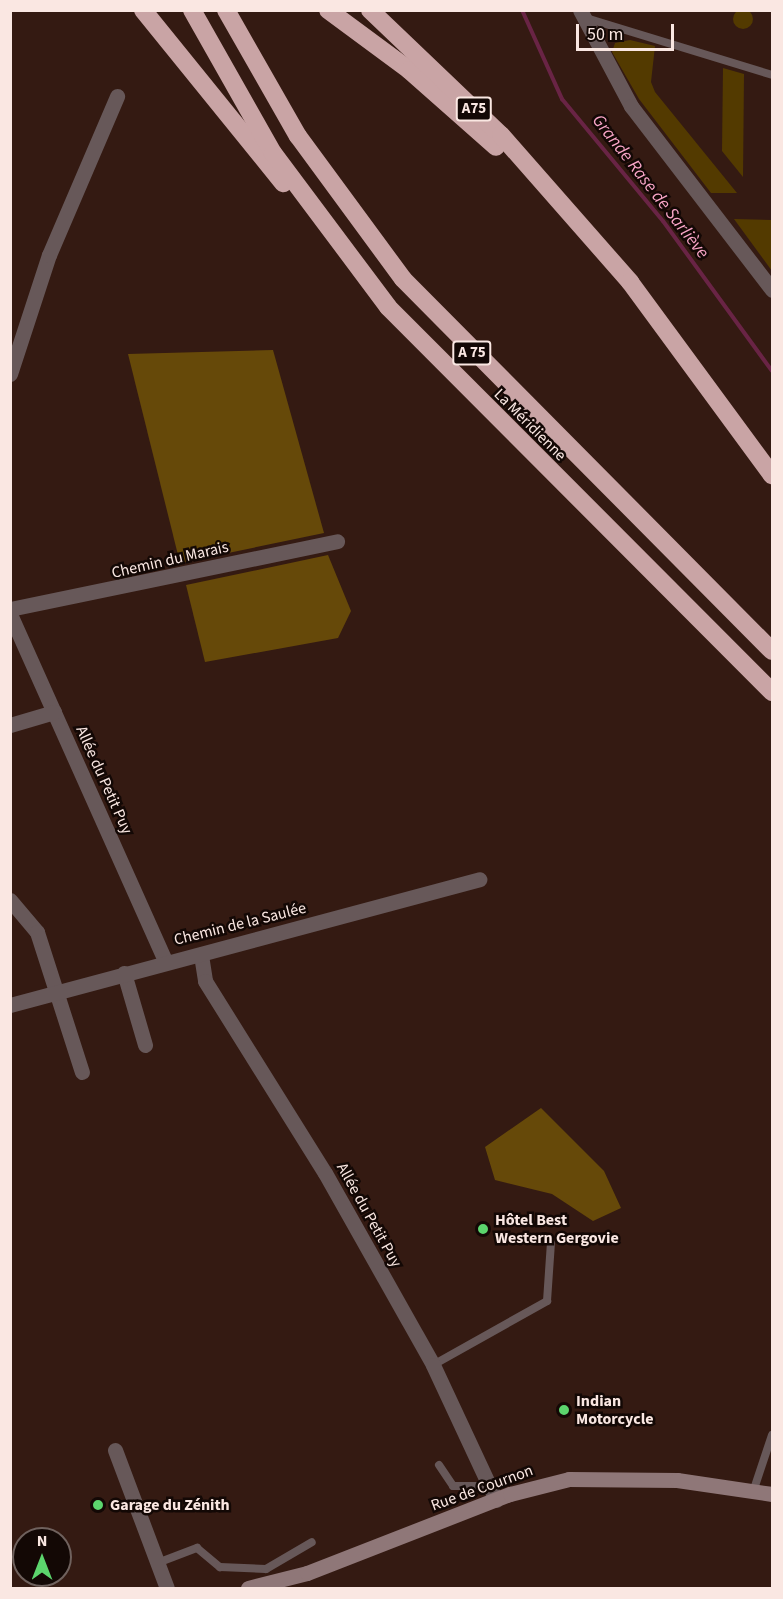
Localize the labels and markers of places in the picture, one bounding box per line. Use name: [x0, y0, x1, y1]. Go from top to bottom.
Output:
place label: Hôtel Best Western Gergovie: [495, 1210, 619, 1248]
marker: Hôtel Best Western Gergovie: [476, 1222, 490, 1236]
place label: Indian Motorcycle: [576, 1391, 654, 1429]
marker: Indian Motorcycle: [557, 1403, 571, 1417]
place label: Garage du Zénith: [110, 1495, 230, 1515]
marker: Garage du Zénith: [91, 1498, 105, 1512]

